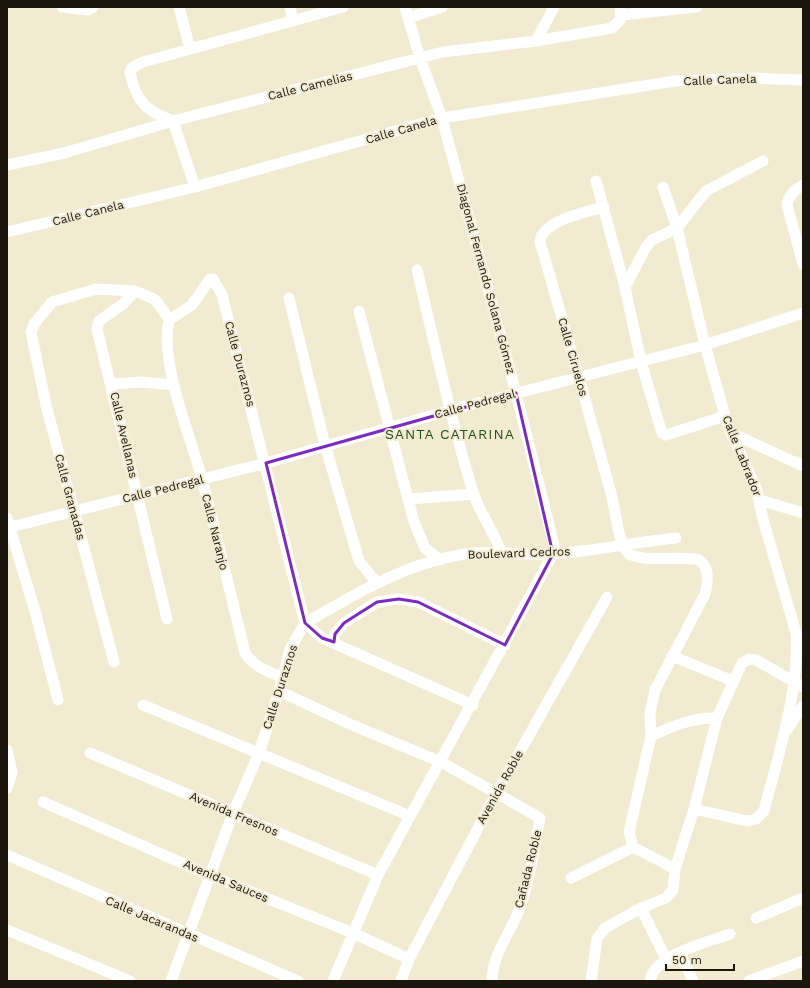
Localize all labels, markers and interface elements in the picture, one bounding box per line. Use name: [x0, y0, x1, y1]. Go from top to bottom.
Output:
street label: Calle Camelias: [266, 69, 354, 103]
street label: Calle Canela: [683, 72, 757, 88]
street label: Calle Canela: [364, 113, 438, 147]
street label: Diagonal Fernando Solana Gómez: [454, 182, 518, 376]
street label: Calle Canela: [51, 197, 125, 229]
street label: Calle Ciruelos: [555, 316, 591, 398]
street label: Calle Duraznos: [222, 320, 258, 408]
street label: Calle Pedregal: [433, 386, 517, 422]
street label: Calle Avellanas: [107, 390, 141, 480]
street label: Calle Labrador: [719, 413, 765, 499]
district label: SANTA CATARINA: [385, 426, 515, 442]
street label: Calle Granadas: [52, 452, 88, 542]
street label: Calle Pedregal: [121, 472, 206, 506]
street label: Calle Naranjo: [199, 492, 231, 572]
street label: Boulevard Cedros: [467, 544, 571, 562]
street label: Calle Duraznos: [260, 643, 300, 731]
street label: Avenida Roble: [474, 747, 526, 826]
street label: Avenida Fresnos: [187, 789, 281, 839]
street label: Cañada Roble: [511, 828, 545, 910]
street label: Avenida Sauces: [181, 857, 271, 905]
street label: Calle Jacarandas: [103, 893, 201, 945]
scale bar: [666, 946, 734, 972]
text: 50 m: [672, 953, 702, 967]

